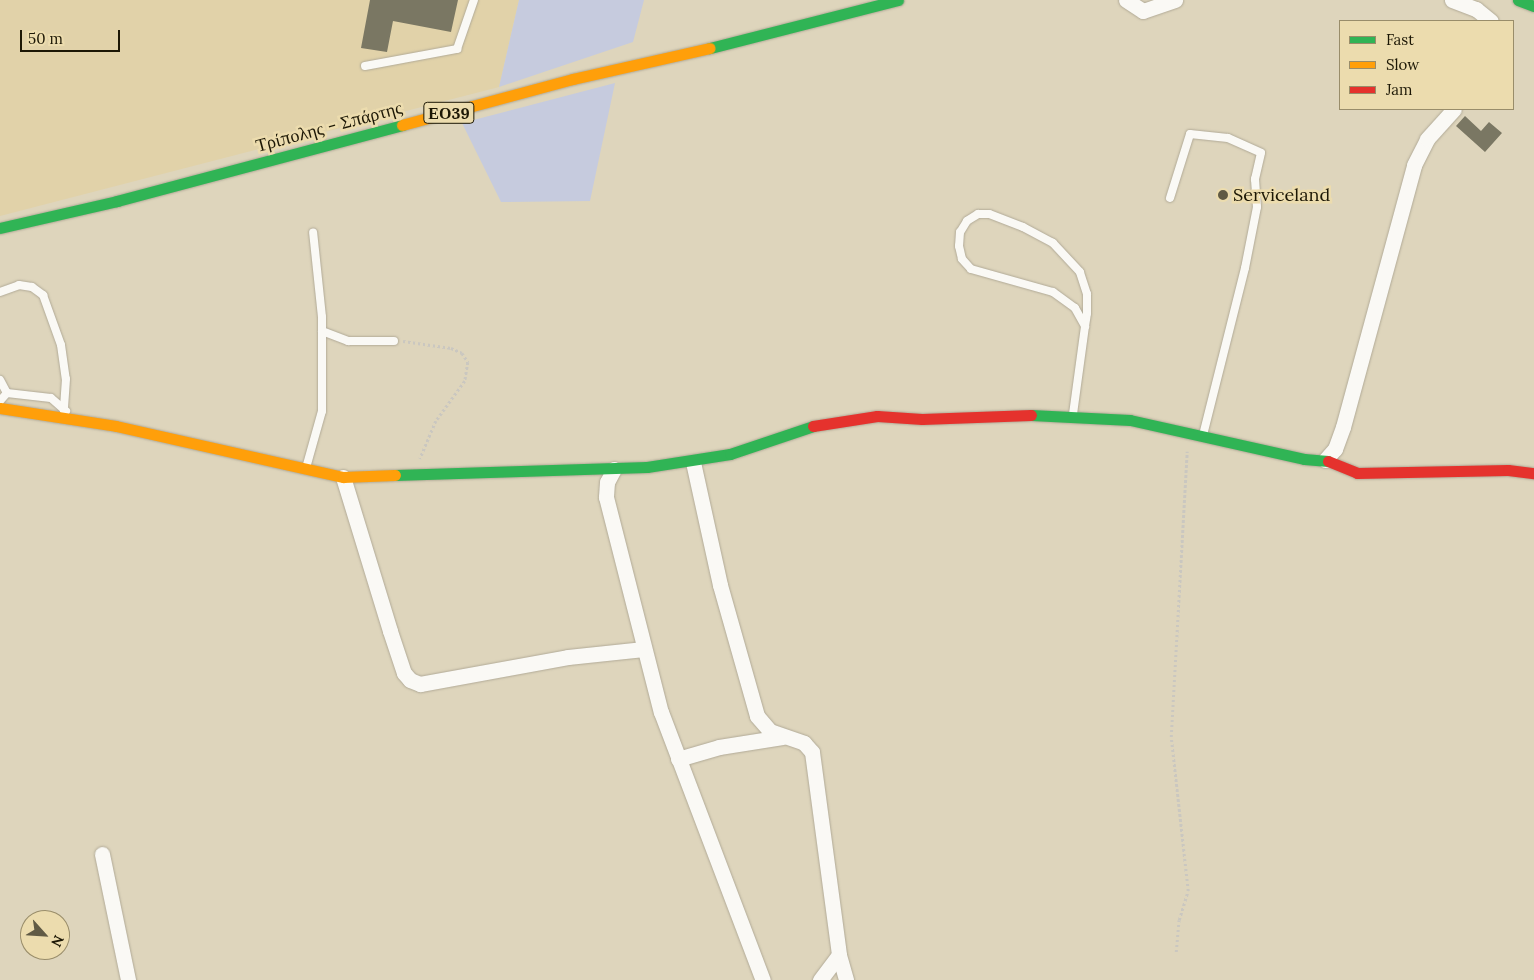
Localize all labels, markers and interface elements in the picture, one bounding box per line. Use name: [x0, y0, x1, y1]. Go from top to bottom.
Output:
scale bar: [22, 20, 122, 52]
legend: [1339, 20, 1514, 110]
text: 50 m: [28, 29, 63, 48]
text: Fast: [1386, 30, 1414, 49]
text: Slow: [1386, 55, 1419, 74]
text: Jam: [1386, 80, 1413, 99]
street label: Τρίπολης - Σπάρτης: [253, 97, 405, 157]
road number: ΕΟ39: [423, 100, 475, 126]
place label: Serviceland: [1233, 184, 1330, 206]
marker: Serviceland: [1217, 189, 1229, 201]
north arrow: [20, 910, 70, 960]
text: N: [47, 932, 68, 950]

